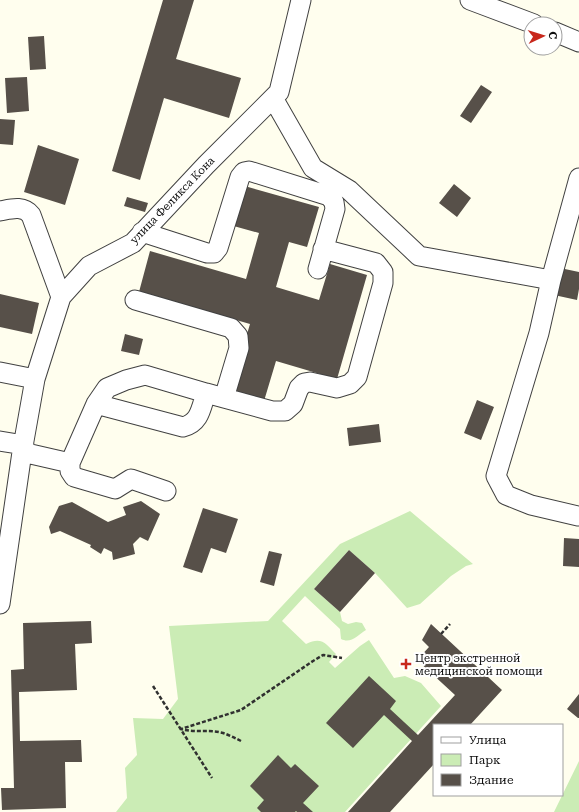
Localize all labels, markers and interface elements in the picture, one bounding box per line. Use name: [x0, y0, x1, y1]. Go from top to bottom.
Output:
north arrow: [523, 16, 563, 56]
text: С: [546, 31, 559, 40]
street label: улица Феликса Кона: [127, 154, 217, 246]
place label: Центр экстренной медицинской помощи: [415, 652, 543, 678]
marker: Центр экстренной медицинской помощи: [400, 658, 412, 670]
legend: [433, 724, 563, 796]
text: Улица: [469, 733, 507, 747]
text: Парк: [469, 753, 501, 767]
text: Здание: [469, 773, 514, 787]

